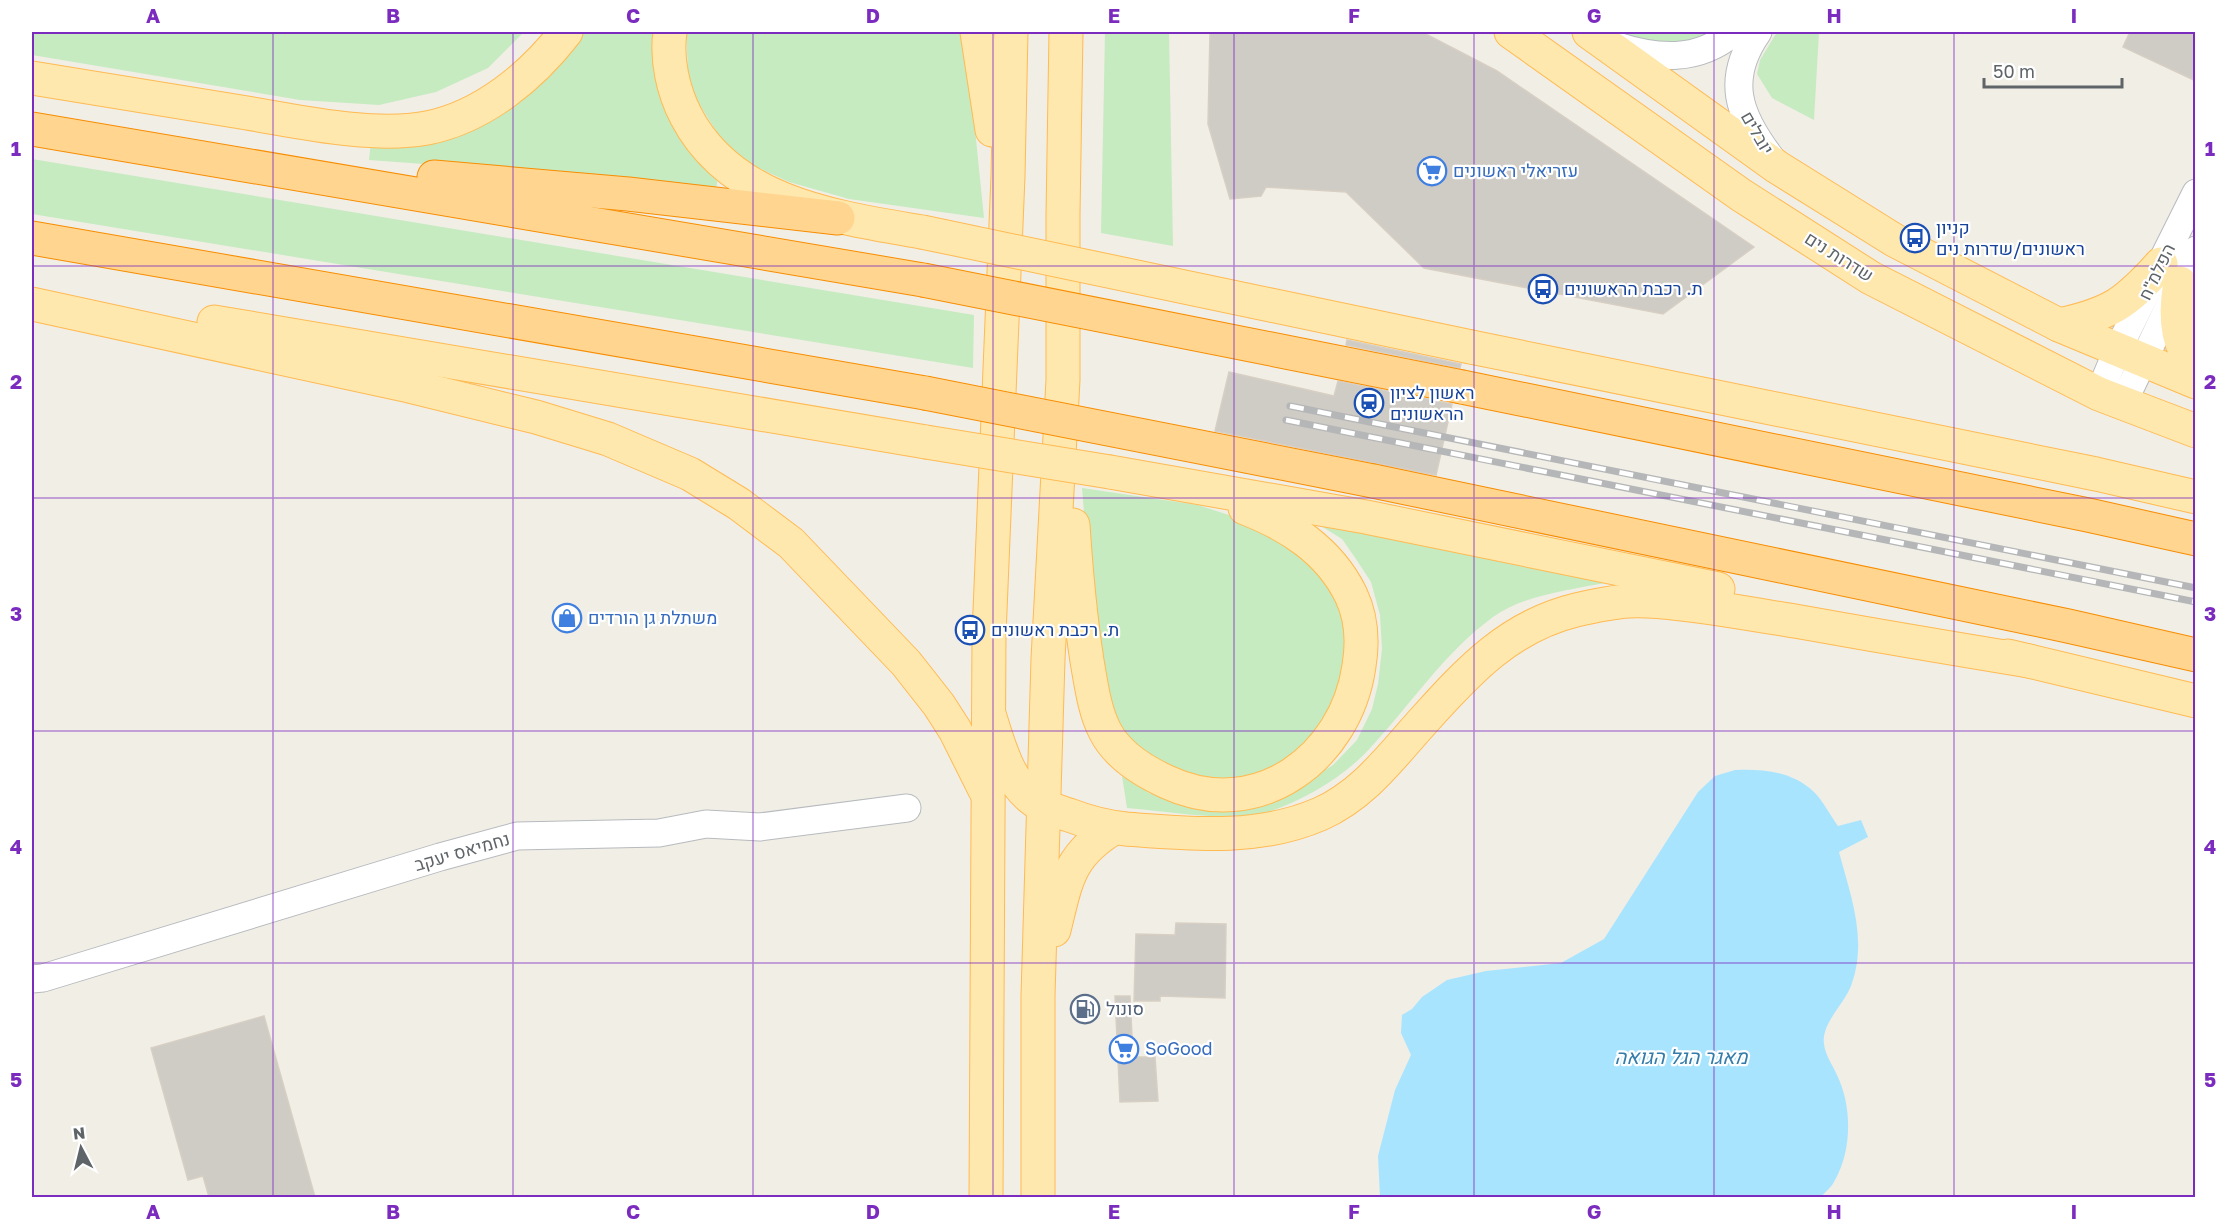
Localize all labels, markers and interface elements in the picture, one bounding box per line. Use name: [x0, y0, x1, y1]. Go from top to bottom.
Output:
text: A: [146, 3, 160, 27]
text: B: [386, 3, 400, 27]
text: C: [626, 3, 640, 27]
text: D: [866, 3, 880, 27]
text: E: [1108, 3, 1120, 27]
text: F: [1348, 3, 1360, 27]
text: G: [1587, 3, 1601, 27]
text: H: [1826, 3, 1842, 27]
text: I: [2071, 3, 2077, 27]
scale bar: [1984, 51, 2122, 89]
text: 50 m: [1993, 60, 2035, 82]
street label: יובלים: [1737, 107, 1779, 158]
text: 1: [11, 136, 21, 160]
text: 1: [2205, 136, 2215, 160]
supermarket icon: עזריאלי ראשונים: [1416, 155, 1448, 187]
place label: עזריאלי ראשונים: [1453, 159, 1578, 181]
place label: קניון ראשונים/שדרות נים: [1936, 216, 2085, 259]
bus stop icon: קניון ראשונים/שדרות נים: [1899, 222, 1931, 254]
street label: שדרות נים: [1801, 226, 1878, 286]
street label: הפלמ"ח: [2133, 240, 2179, 304]
bus stop icon: ת. רכבת הראשונים: [1527, 273, 1559, 305]
place label: ת. רכבת הראשונים: [1564, 277, 1703, 299]
text: 2: [10, 369, 22, 393]
text: 2: [2204, 369, 2216, 393]
place label: ראשון לציון הראשונים: [1390, 381, 1475, 424]
station icon: ראשון לציון הראשונים: [1353, 387, 1385, 419]
text: 3: [10, 601, 22, 625]
text: 3: [2204, 601, 2216, 625]
shop icon: משתלת גן הורדים: [551, 602, 583, 634]
place label: משתלת גן הורדים: [588, 606, 718, 628]
bus stop icon: ת. רכבת ראשונים: [954, 614, 986, 646]
place label: ת. רכבת ראשונים: [991, 618, 1119, 640]
street label: נחמיאס יעקב: [411, 827, 512, 875]
text: 4: [10, 834, 22, 858]
text: 4: [2204, 834, 2216, 858]
fuel station icon: סונול: [1069, 993, 1101, 1025]
place label: סונול: [1106, 997, 1144, 1019]
supermarket icon: SoGood: [1108, 1033, 1140, 1065]
place label: SoGood: [1145, 1037, 1213, 1059]
water label: מאגר הגל הגואה: [1615, 1044, 1749, 1068]
text: 5: [10, 1067, 22, 1091]
text: 5: [2204, 1067, 2216, 1091]
north arrow: [51, 1118, 111, 1178]
text: N: [72, 1122, 86, 1144]
text: A: [146, 1199, 160, 1223]
text: B: [386, 1199, 400, 1223]
text: C: [626, 1199, 640, 1223]
text: D: [866, 1199, 880, 1223]
text: E: [1108, 1199, 1120, 1223]
text: F: [1348, 1199, 1360, 1223]
text: G: [1587, 1199, 1601, 1223]
text: H: [1826, 1199, 1842, 1223]
text: I: [2071, 1199, 2077, 1223]

